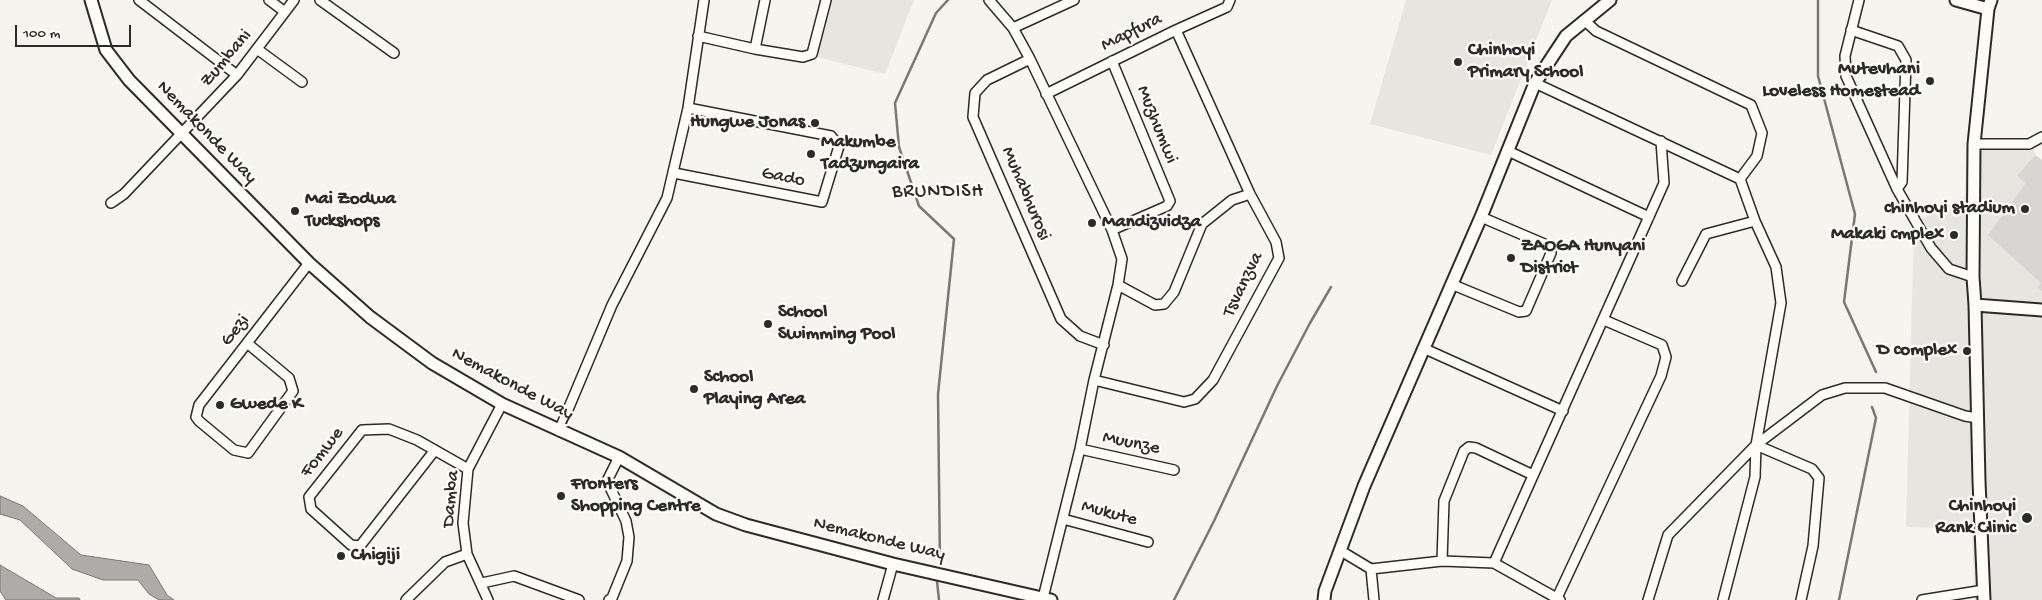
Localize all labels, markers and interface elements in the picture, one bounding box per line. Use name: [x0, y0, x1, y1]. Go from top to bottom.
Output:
street label: Mapfura: [1098, 8, 1166, 58]
scale bar: [18, 15, 134, 47]
text: 100 m: [23, 25, 60, 43]
street label: Zumbani: [196, 25, 258, 93]
place label: Chinhoyi Primary School: [1468, 40, 1583, 84]
marker: Chinhoyi Primary School: [1452, 56, 1464, 68]
place label: Mutevhani Loveless Homestead: [1762, 59, 1920, 103]
marker: Mutevhani Loveless Homestead: [1924, 75, 1936, 87]
street label: Nemakonde Way: [151, 76, 261, 190]
street label: Muzhumwi: [1130, 83, 1182, 167]
place label: Hungwe Jonas: [690, 112, 805, 134]
marker: Hungwe Jonas: [809, 117, 821, 129]
place label: Makumbe Tadzungaira: [821, 132, 919, 176]
street label: Muhabhurosi: [995, 144, 1055, 244]
marker: Makumbe Tadzungaira: [805, 148, 817, 160]
street label: Gado: [759, 163, 807, 193]
district label: BRUNDISH: [891, 181, 985, 205]
place label: Mai Zodwa Tuckshops: [305, 189, 396, 233]
place label: chinhoyi stadium: [1884, 198, 2015, 220]
marker: chinhoyi stadium: [2019, 203, 2031, 215]
marker: Mai Zodwa Tuckshops: [289, 205, 301, 217]
place label: Mandizvidza: [1102, 212, 1201, 234]
marker: Mandizvidza: [1086, 217, 1098, 229]
place label: Makaki cmplex: [1831, 224, 1944, 246]
marker: Makaki cmplex: [1948, 229, 1960, 241]
place label: ZAOGA Hunyani District: [1521, 236, 1645, 280]
street label: Tsvanzva: [1219, 249, 1269, 321]
marker: ZAOGA Hunyani District: [1505, 252, 1517, 264]
place label: School Swimming Pool: [778, 302, 895, 346]
street label: Gezi: [216, 310, 256, 352]
marker: School Swimming Pool: [762, 318, 774, 330]
place label: D complex: [1877, 340, 1957, 362]
street label: Nemakonde Way: [447, 343, 577, 427]
marker: D complex: [1961, 345, 1973, 357]
place label: School Playing Area: [704, 367, 805, 411]
marker: School Playing Area: [688, 383, 700, 395]
place label: Gwede K: [230, 394, 302, 416]
marker: Gwede K: [214, 399, 226, 411]
street label: Fomwe: [296, 423, 350, 483]
street label: Muunze: [1100, 427, 1162, 461]
street label: Damba: [438, 470, 466, 528]
place label: Fronters Shopping Centre: [571, 474, 700, 518]
marker: Fronters Shopping Centre: [555, 490, 567, 502]
street label: Mukute: [1078, 496, 1140, 532]
place label: Chinhoyi Rank Clinic: [1935, 496, 2016, 540]
marker: Chinhoyi Rank Clinic: [2020, 511, 2034, 525]
street label: Nemakonde Way: [811, 513, 947, 567]
place label: Chigiji: [351, 545, 400, 567]
marker: Chigiji: [335, 550, 347, 562]

